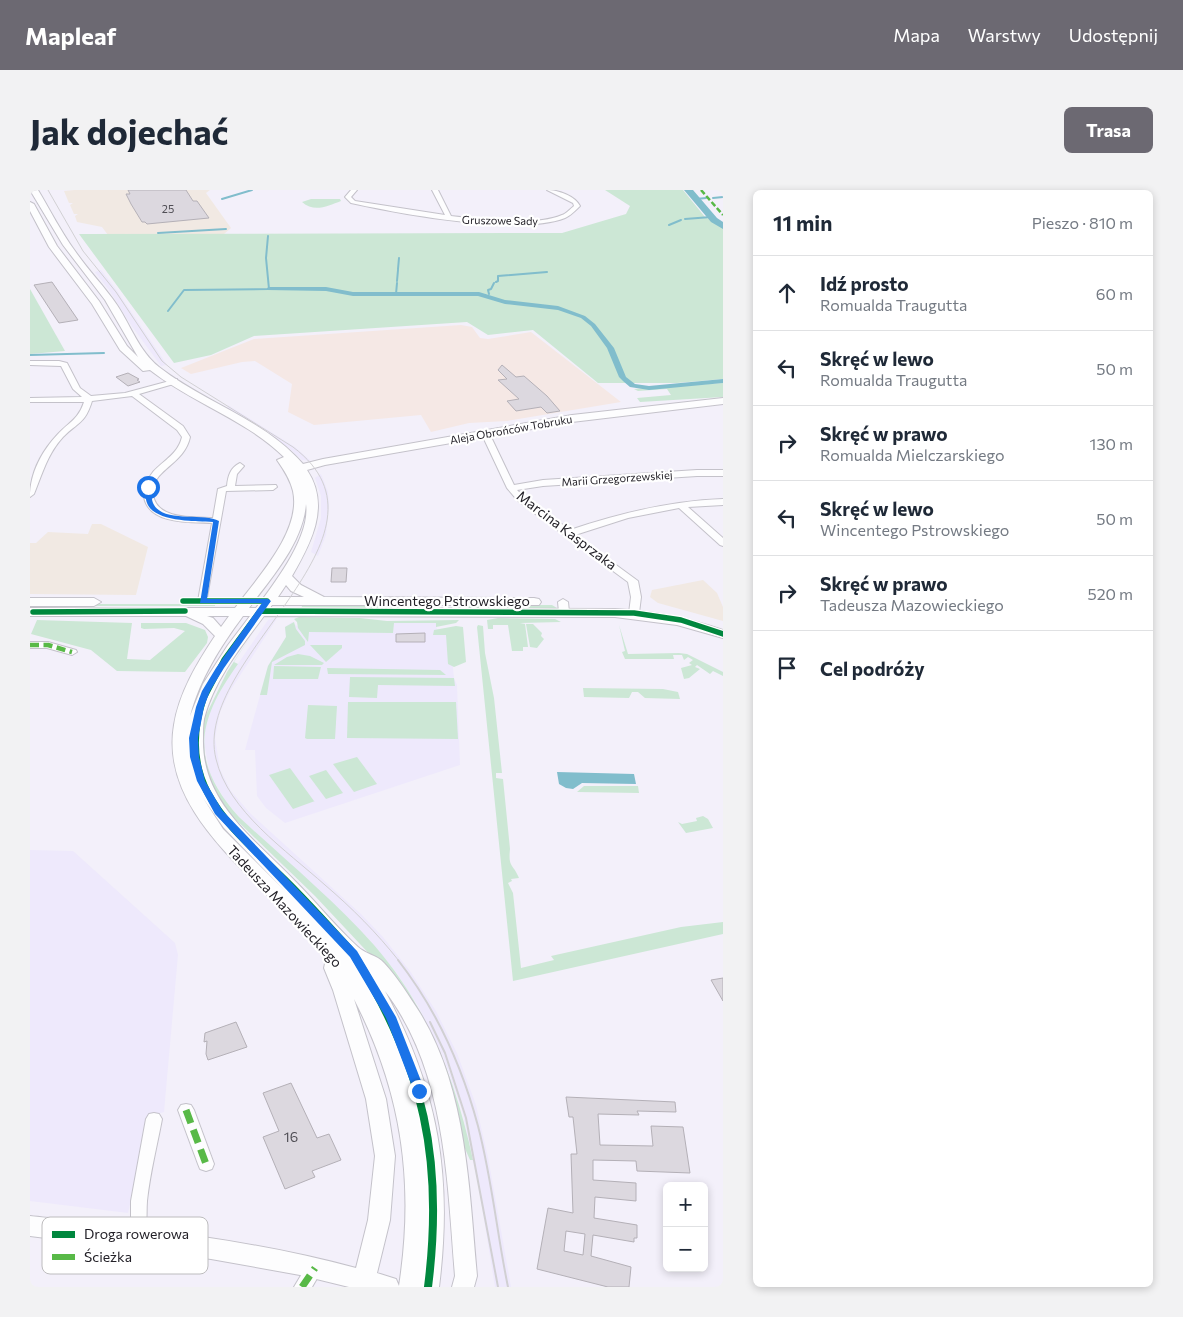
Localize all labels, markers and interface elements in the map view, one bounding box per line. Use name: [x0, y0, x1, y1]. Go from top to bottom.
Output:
text: Mapleaf: [25, 21, 116, 50]
text: Mapa: [893, 24, 940, 46]
text: Warstwy: [968, 24, 1041, 46]
text: Udostępnij: [1069, 24, 1158, 46]
button: Trasa: [1064, 107, 1153, 153]
text: Jak dojechać: [30, 109, 229, 152]
house number: 25: [162, 202, 174, 215]
text: 11 min: [773, 210, 832, 235]
street label: Gruszowe Sady: [462, 213, 539, 227]
text: Pieszo · 810 m: [1032, 213, 1133, 232]
text: Idź prosto: [820, 272, 909, 295]
icon: ahead: [773, 279, 801, 307]
text: 60 m: [1096, 284, 1133, 303]
text: Romualda Traugutta: [820, 295, 967, 314]
text: Skręć w lewo: [820, 347, 934, 370]
icon: left: [773, 354, 801, 382]
text: 50 m: [1096, 359, 1133, 378]
text: Romualda Traugutta: [820, 370, 967, 389]
street label: Aleja Obrońców Tobruku: [449, 412, 573, 446]
text: Skręć w prawo: [820, 422, 948, 445]
icon: right: [773, 429, 801, 457]
text: 130 m: [1090, 434, 1133, 453]
text: Romualda Mielczarskiego: [820, 445, 1005, 464]
street label: Marii Grzegorzewskiej: [561, 468, 673, 488]
route start: [137, 476, 160, 499]
street label: Marcina Kasprzaka: [514, 487, 620, 573]
text: Skręć w lewo: [820, 497, 934, 520]
icon: left: [773, 504, 801, 532]
text: 50 m: [1096, 509, 1133, 528]
text: Wincentego Pstrowskiego: [820, 520, 1009, 539]
text: Skręć w prawo: [820, 572, 948, 595]
icon: right: [773, 579, 801, 607]
text: 520 m: [1088, 584, 1133, 603]
street label: Wincentego Pstrowskiego: [364, 592, 530, 609]
text: Tadeusza Mazowieckiego: [820, 595, 1004, 614]
icon: arrive: [773, 654, 801, 682]
text: Cel podróży: [820, 657, 925, 680]
street label: Tadeusza Mazowieckiego: [224, 841, 346, 971]
route end: [408, 1080, 431, 1103]
house number: 16: [284, 1128, 298, 1145]
map controls: [663, 1182, 708, 1272]
button: +: [663, 1182, 708, 1227]
legend: [42, 1217, 208, 1274]
text: Droga rowerowa: [84, 1225, 189, 1242]
button: −: [663, 1227, 708, 1272]
text: Ścieżka: [84, 1248, 132, 1265]

